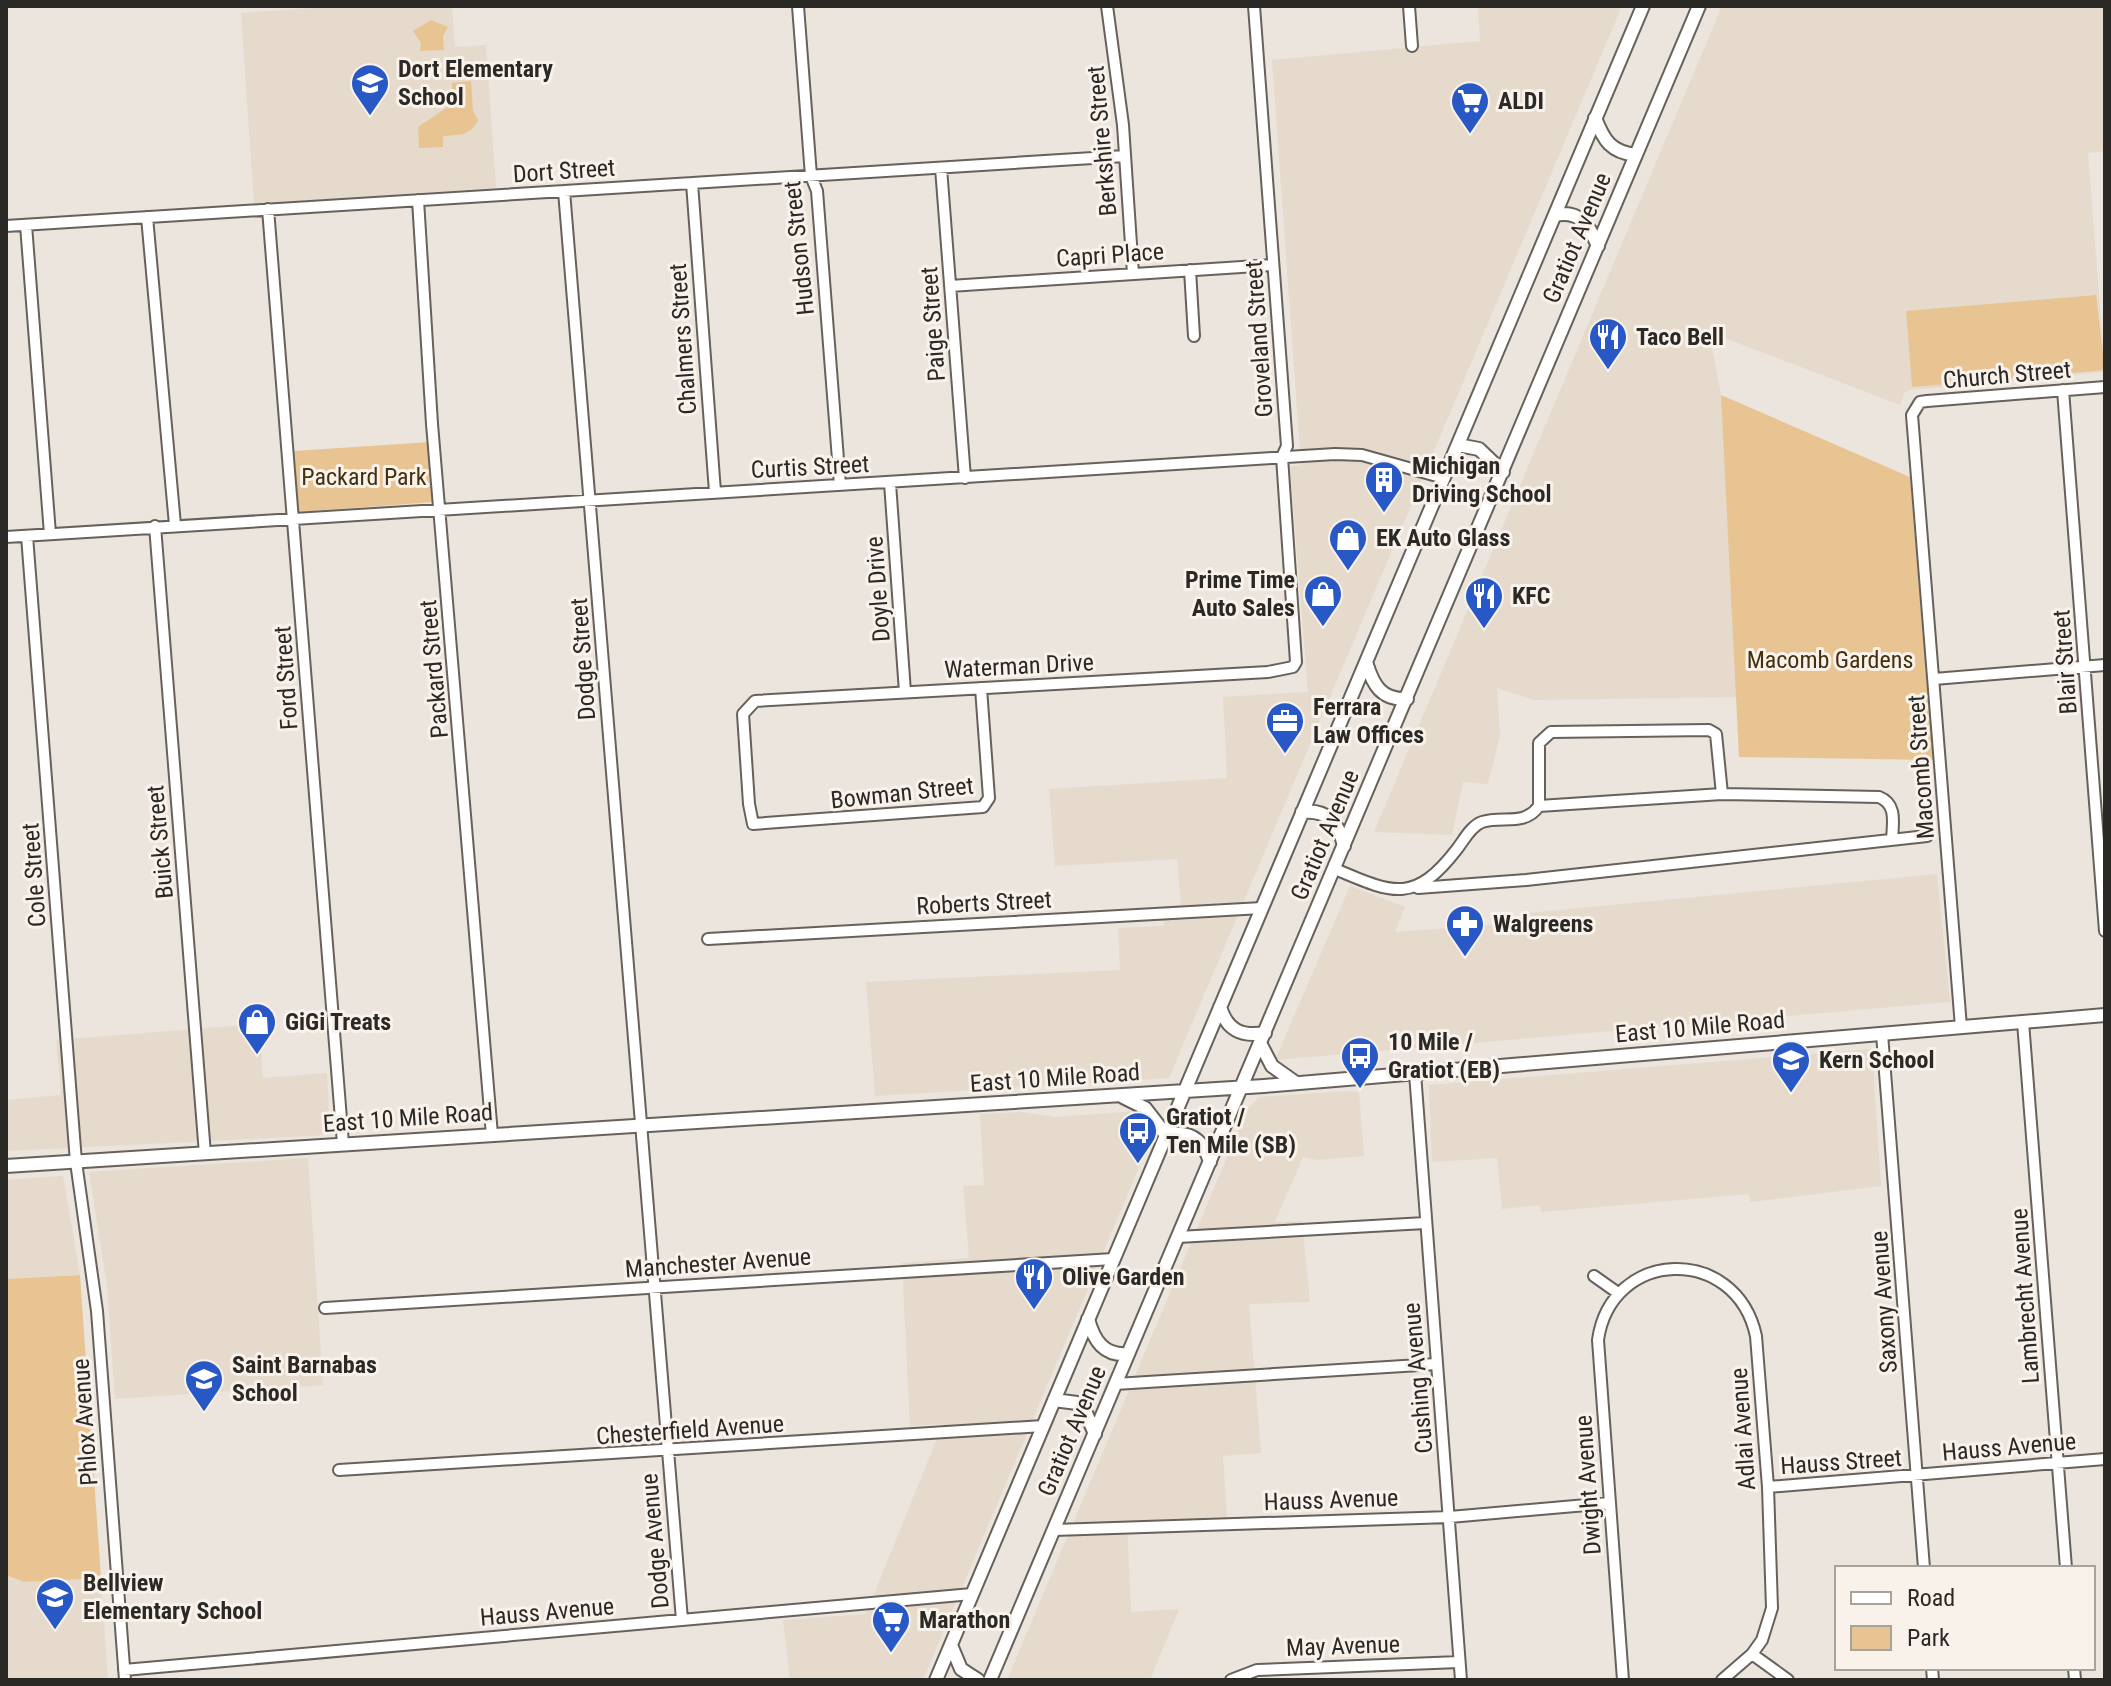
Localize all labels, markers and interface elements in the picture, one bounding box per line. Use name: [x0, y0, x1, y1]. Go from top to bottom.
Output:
place label: Dort Elementary School: [398, 55, 553, 111]
school or university icon: Dort Elementary School: [349, 62, 391, 117]
street label: Berkshire Street: [1081, 65, 1123, 217]
supermarket icon: ALDI: [1449, 80, 1491, 135]
place label: ALDI: [1498, 87, 1544, 115]
street label: Dort Street: [512, 153, 616, 189]
street label: Gratiot Avenue: [1537, 169, 1617, 307]
street label: Hudson Street: [778, 180, 820, 316]
street label: Capri Place: [1055, 237, 1165, 273]
street label: Groveland Street: [1240, 260, 1278, 418]
street label: Chalmers Street: [664, 262, 702, 416]
street label: Paige Street: [915, 266, 951, 382]
restaurant icon: Taco Bell: [1587, 316, 1629, 371]
place label: Taco Bell: [1636, 323, 1724, 351]
street label: Church Street: [1942, 355, 2072, 395]
street label: Curtis Street: [750, 450, 870, 484]
place label: Michigan Driving School: [1412, 452, 1552, 508]
building icon: Michigan Driving School: [1363, 459, 1405, 514]
park label: Packard Park: [301, 463, 427, 491]
shop icon: EK Auto Glass: [1327, 517, 1369, 572]
place label: EK Auto Glass: [1376, 524, 1510, 552]
street label: Doyle Drive: [860, 535, 896, 643]
place label: Prime Time Auto Sales: [1185, 566, 1295, 622]
shop icon: Prime Time Auto Sales: [1302, 573, 1344, 628]
restaurant icon: KFC: [1463, 575, 1505, 630]
place label: KFC: [1512, 582, 1550, 610]
street label: Dodge Street: [565, 597, 601, 721]
street label: Packard Street: [414, 599, 454, 739]
street label: Blair Street: [2047, 609, 2083, 715]
street label: Ford Street: [268, 625, 304, 731]
park label: Macomb Gardens: [1747, 646, 1913, 674]
street label: Waterman Drive: [944, 648, 1094, 684]
place label: Ferrara Law Offices: [1313, 693, 1424, 749]
street label: Macomb Street: [1902, 694, 1940, 840]
office icon: Ferrara Law Offices: [1264, 700, 1306, 755]
street label: Gratiot Avenue: [1285, 766, 1365, 904]
street label: Bowman Street: [829, 772, 975, 814]
street label: Buick Street: [141, 784, 179, 900]
street label: Cole Street: [16, 822, 52, 928]
street label: Roberts Street: [916, 885, 1052, 921]
pharmacy icon: Walgreens: [1444, 903, 1486, 958]
place label: Walgreens: [1493, 910, 1594, 938]
shop icon: GiGi Treats: [236, 1001, 278, 1056]
street label: East 10 Mile Road: [1614, 1006, 1786, 1048]
place label: GiGi Treats: [285, 1008, 391, 1036]
place label: 10 Mile / Gratiot (EB): [1388, 1028, 1500, 1084]
bus stop icon: 10 Mile / Gratiot (EB): [1339, 1035, 1381, 1090]
school or university icon: Kern School: [1770, 1039, 1812, 1094]
place label: Kern School: [1819, 1046, 1934, 1074]
street label: East 10 Mile Road: [969, 1058, 1141, 1098]
street label: East 10 Mile Road: [322, 1098, 494, 1138]
place label: Gratiot / Ten Mile (SB): [1166, 1103, 1296, 1159]
bus stop icon: Gratiot / Ten Mile (SB): [1117, 1110, 1159, 1165]
street label: Lambrecht Avenue: [2005, 1207, 2045, 1385]
street label: Saxony Avenue: [1865, 1230, 1903, 1374]
street label: Manchester Avenue: [624, 1243, 812, 1283]
restaurant icon: Olive Garden: [1013, 1256, 1055, 1311]
place label: Olive Garden: [1062, 1263, 1184, 1291]
street label: Cushing Avenue: [1397, 1301, 1439, 1455]
place label: Saint Barnabas School: [232, 1351, 377, 1407]
street label: Phlox Avenue: [67, 1358, 103, 1486]
school or university icon: Saint Barnabas School: [183, 1358, 225, 1413]
street label: Gratiot Avenue: [1032, 1362, 1112, 1500]
street label: Adlai Avenue: [1725, 1367, 1761, 1491]
street label: Chesterfield Avenue: [595, 1409, 785, 1451]
street label: Dwight Avenue: [1569, 1414, 1607, 1556]
street label: Hauss Avenue: [1941, 1427, 2077, 1467]
street label: Hauss Street: [1779, 1444, 1903, 1480]
street label: Dodge Avenue: [635, 1472, 675, 1610]
street label: Hauss Avenue: [1263, 1484, 1399, 1516]
legend: [1835, 1566, 2095, 1670]
place label: Bellview Elementary School: [83, 1569, 262, 1625]
school or university icon: Bellview Elementary School: [34, 1576, 76, 1631]
text: Road: [1907, 1584, 1955, 1612]
street label: Hauss Avenue: [479, 1592, 615, 1632]
supermarket icon: Marathon: [870, 1599, 912, 1654]
place label: Marathon: [919, 1606, 1010, 1634]
text: Park: [1907, 1624, 1950, 1652]
street label: May Avenue: [1286, 1630, 1400, 1662]

